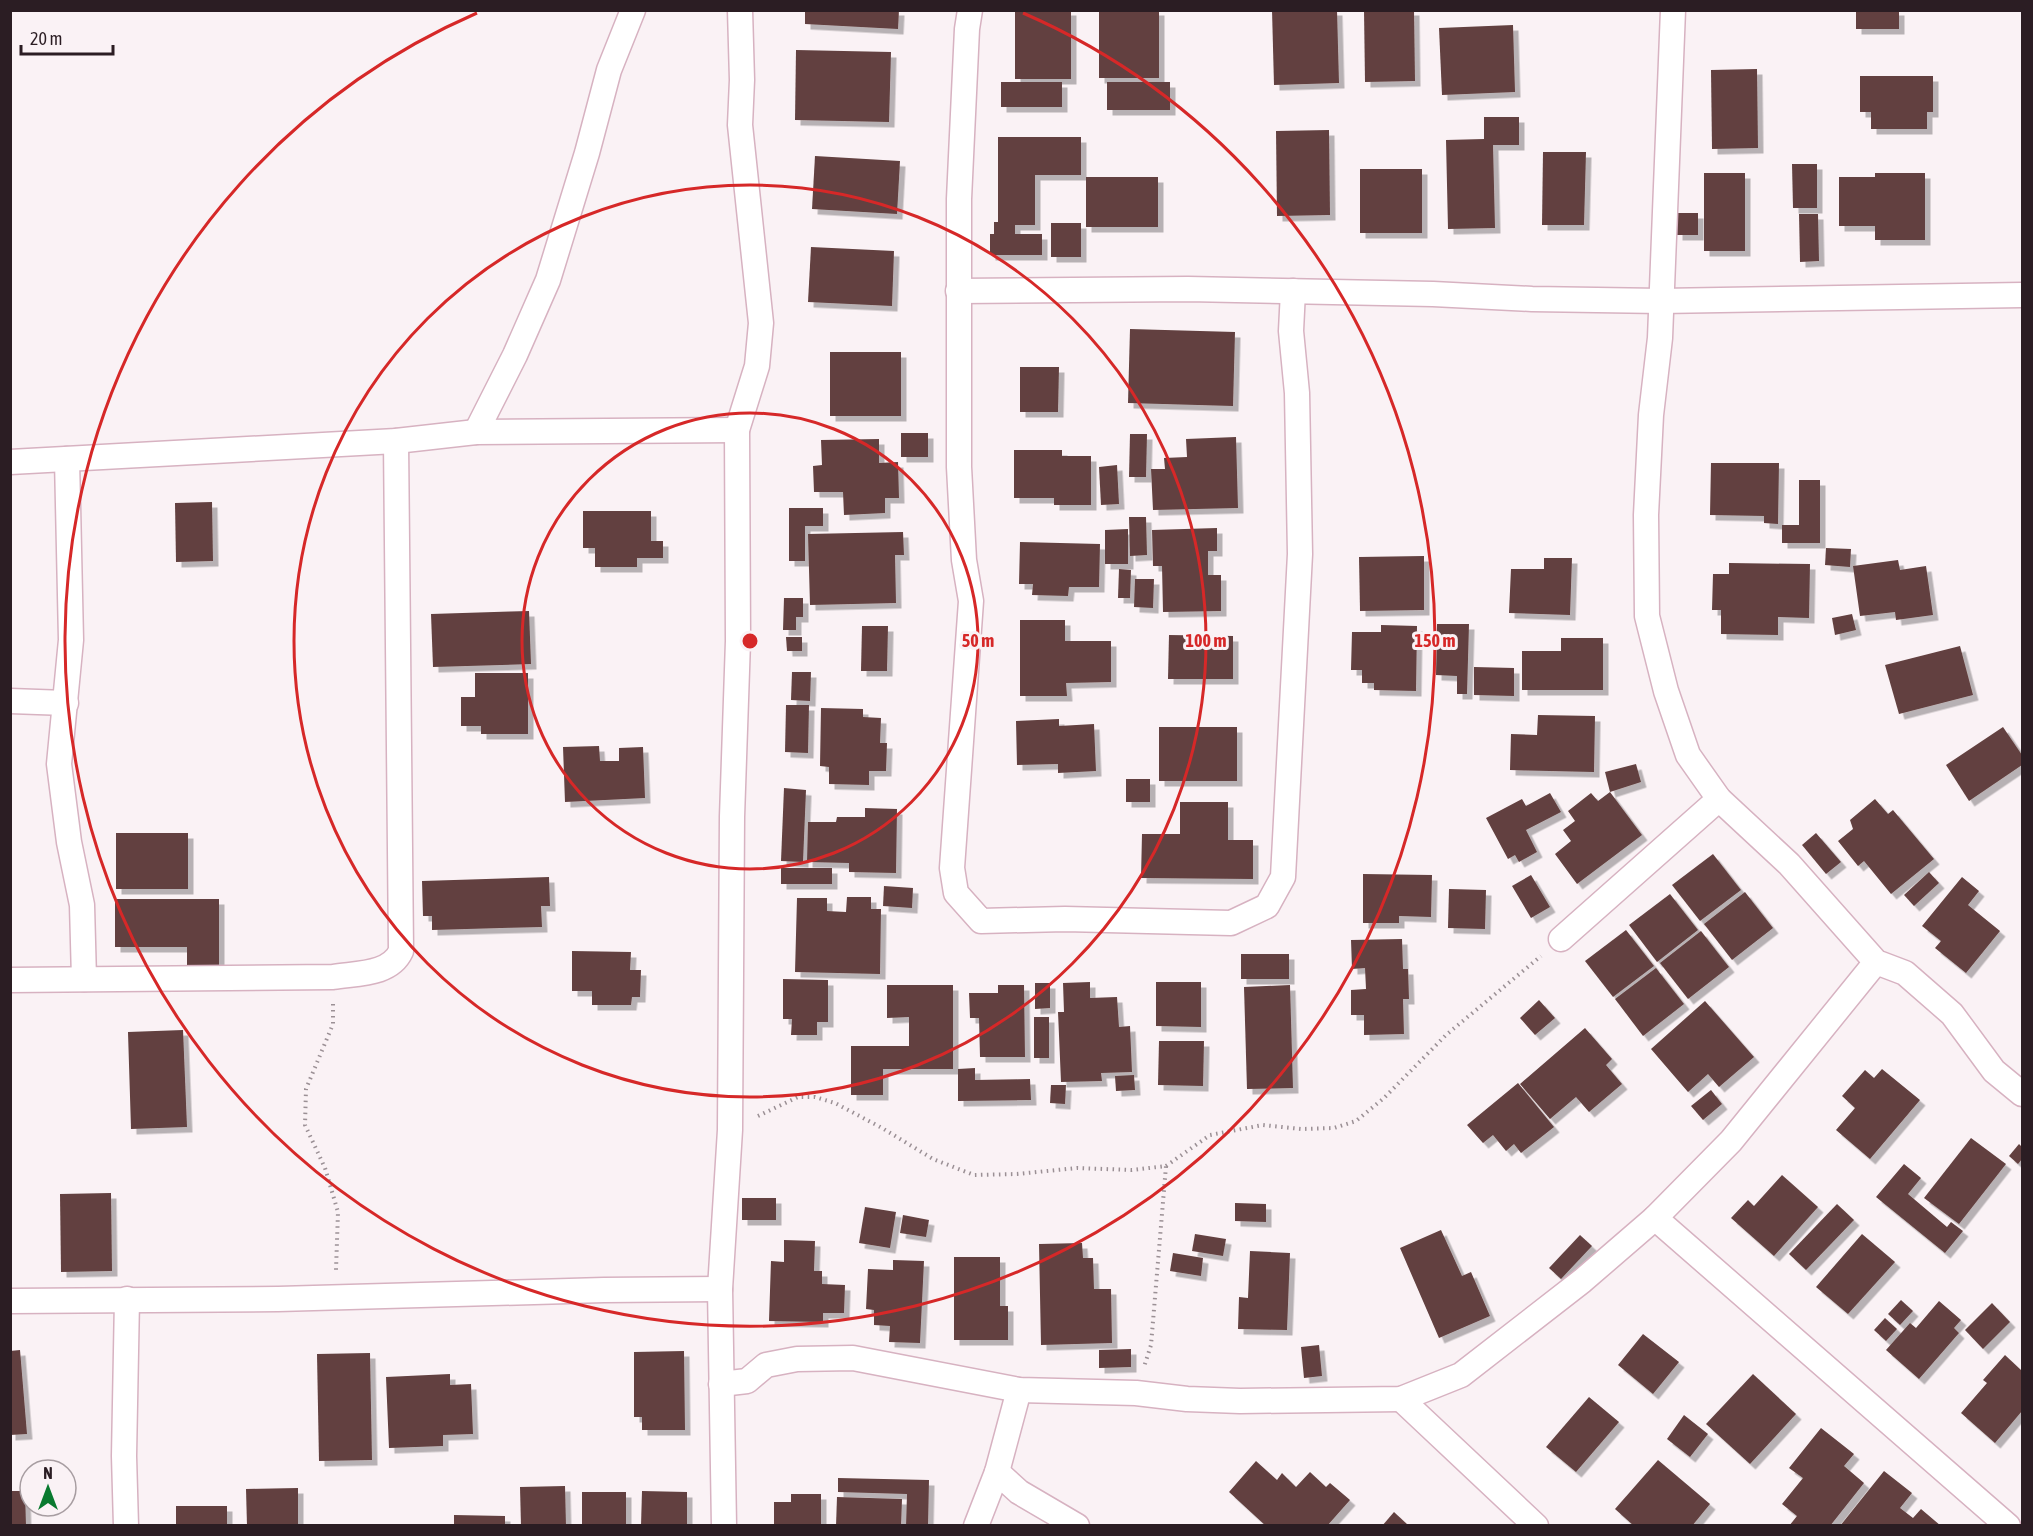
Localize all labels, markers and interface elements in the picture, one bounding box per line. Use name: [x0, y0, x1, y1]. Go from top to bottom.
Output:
scale bar: [21, 18, 112, 56]
text: 20 m: [30, 28, 62, 49]
text: 50 m: [962, 630, 994, 651]
text: 100 m: [1186, 630, 1226, 651]
text: 150 m: [1415, 630, 1455, 651]
centre of rings: [740, 631, 760, 651]
north arrow: [18, 1458, 78, 1518]
text: N: [43, 1464, 53, 1482]

